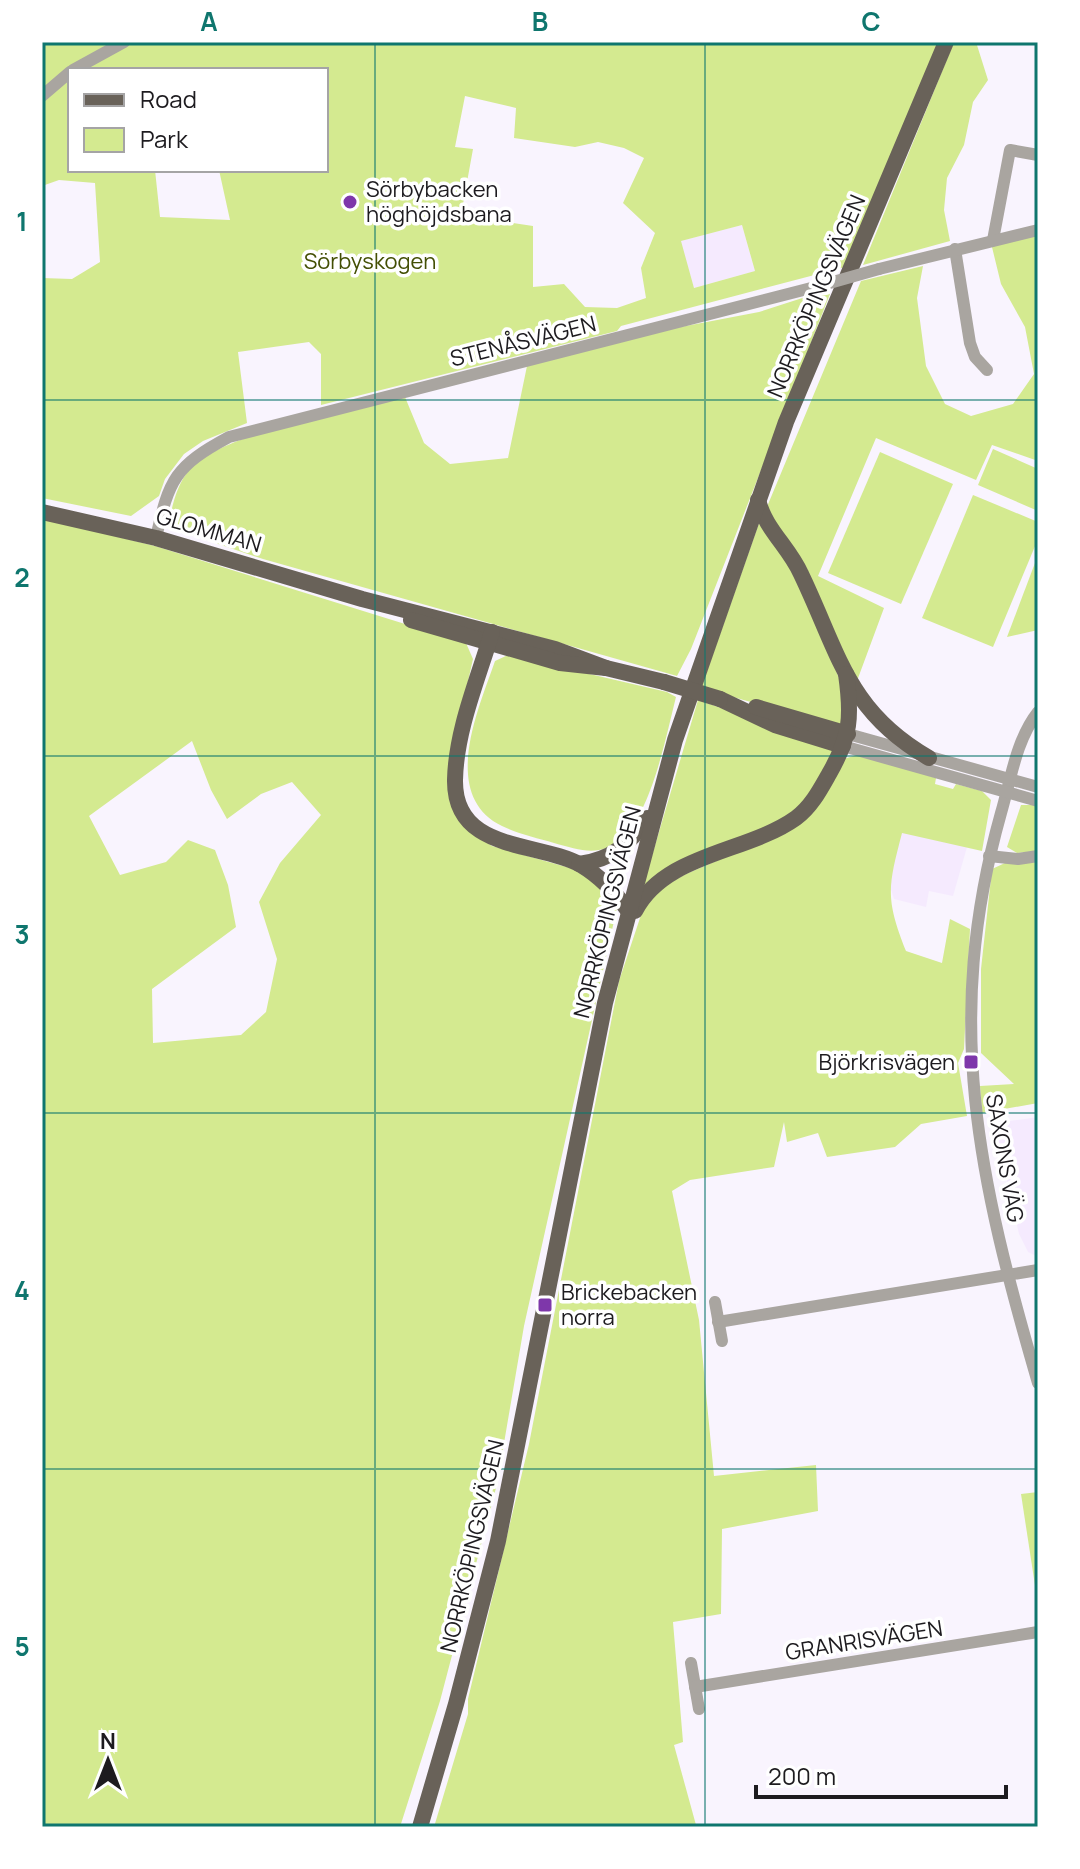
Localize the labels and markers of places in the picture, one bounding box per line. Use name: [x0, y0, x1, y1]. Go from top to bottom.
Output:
place label: Sörbybacken höghöjdsbana: [366, 174, 512, 229]
marker: Sörbybacken höghöjdsbana: [341, 193, 359, 211]
place label: Björkrisvägen: [819, 1047, 955, 1077]
marker: Björkrisvägen: [962, 1053, 980, 1071]
place label: Brickebacken norra: [561, 1277, 697, 1332]
marker: Brickebacken norra: [536, 1296, 554, 1314]

